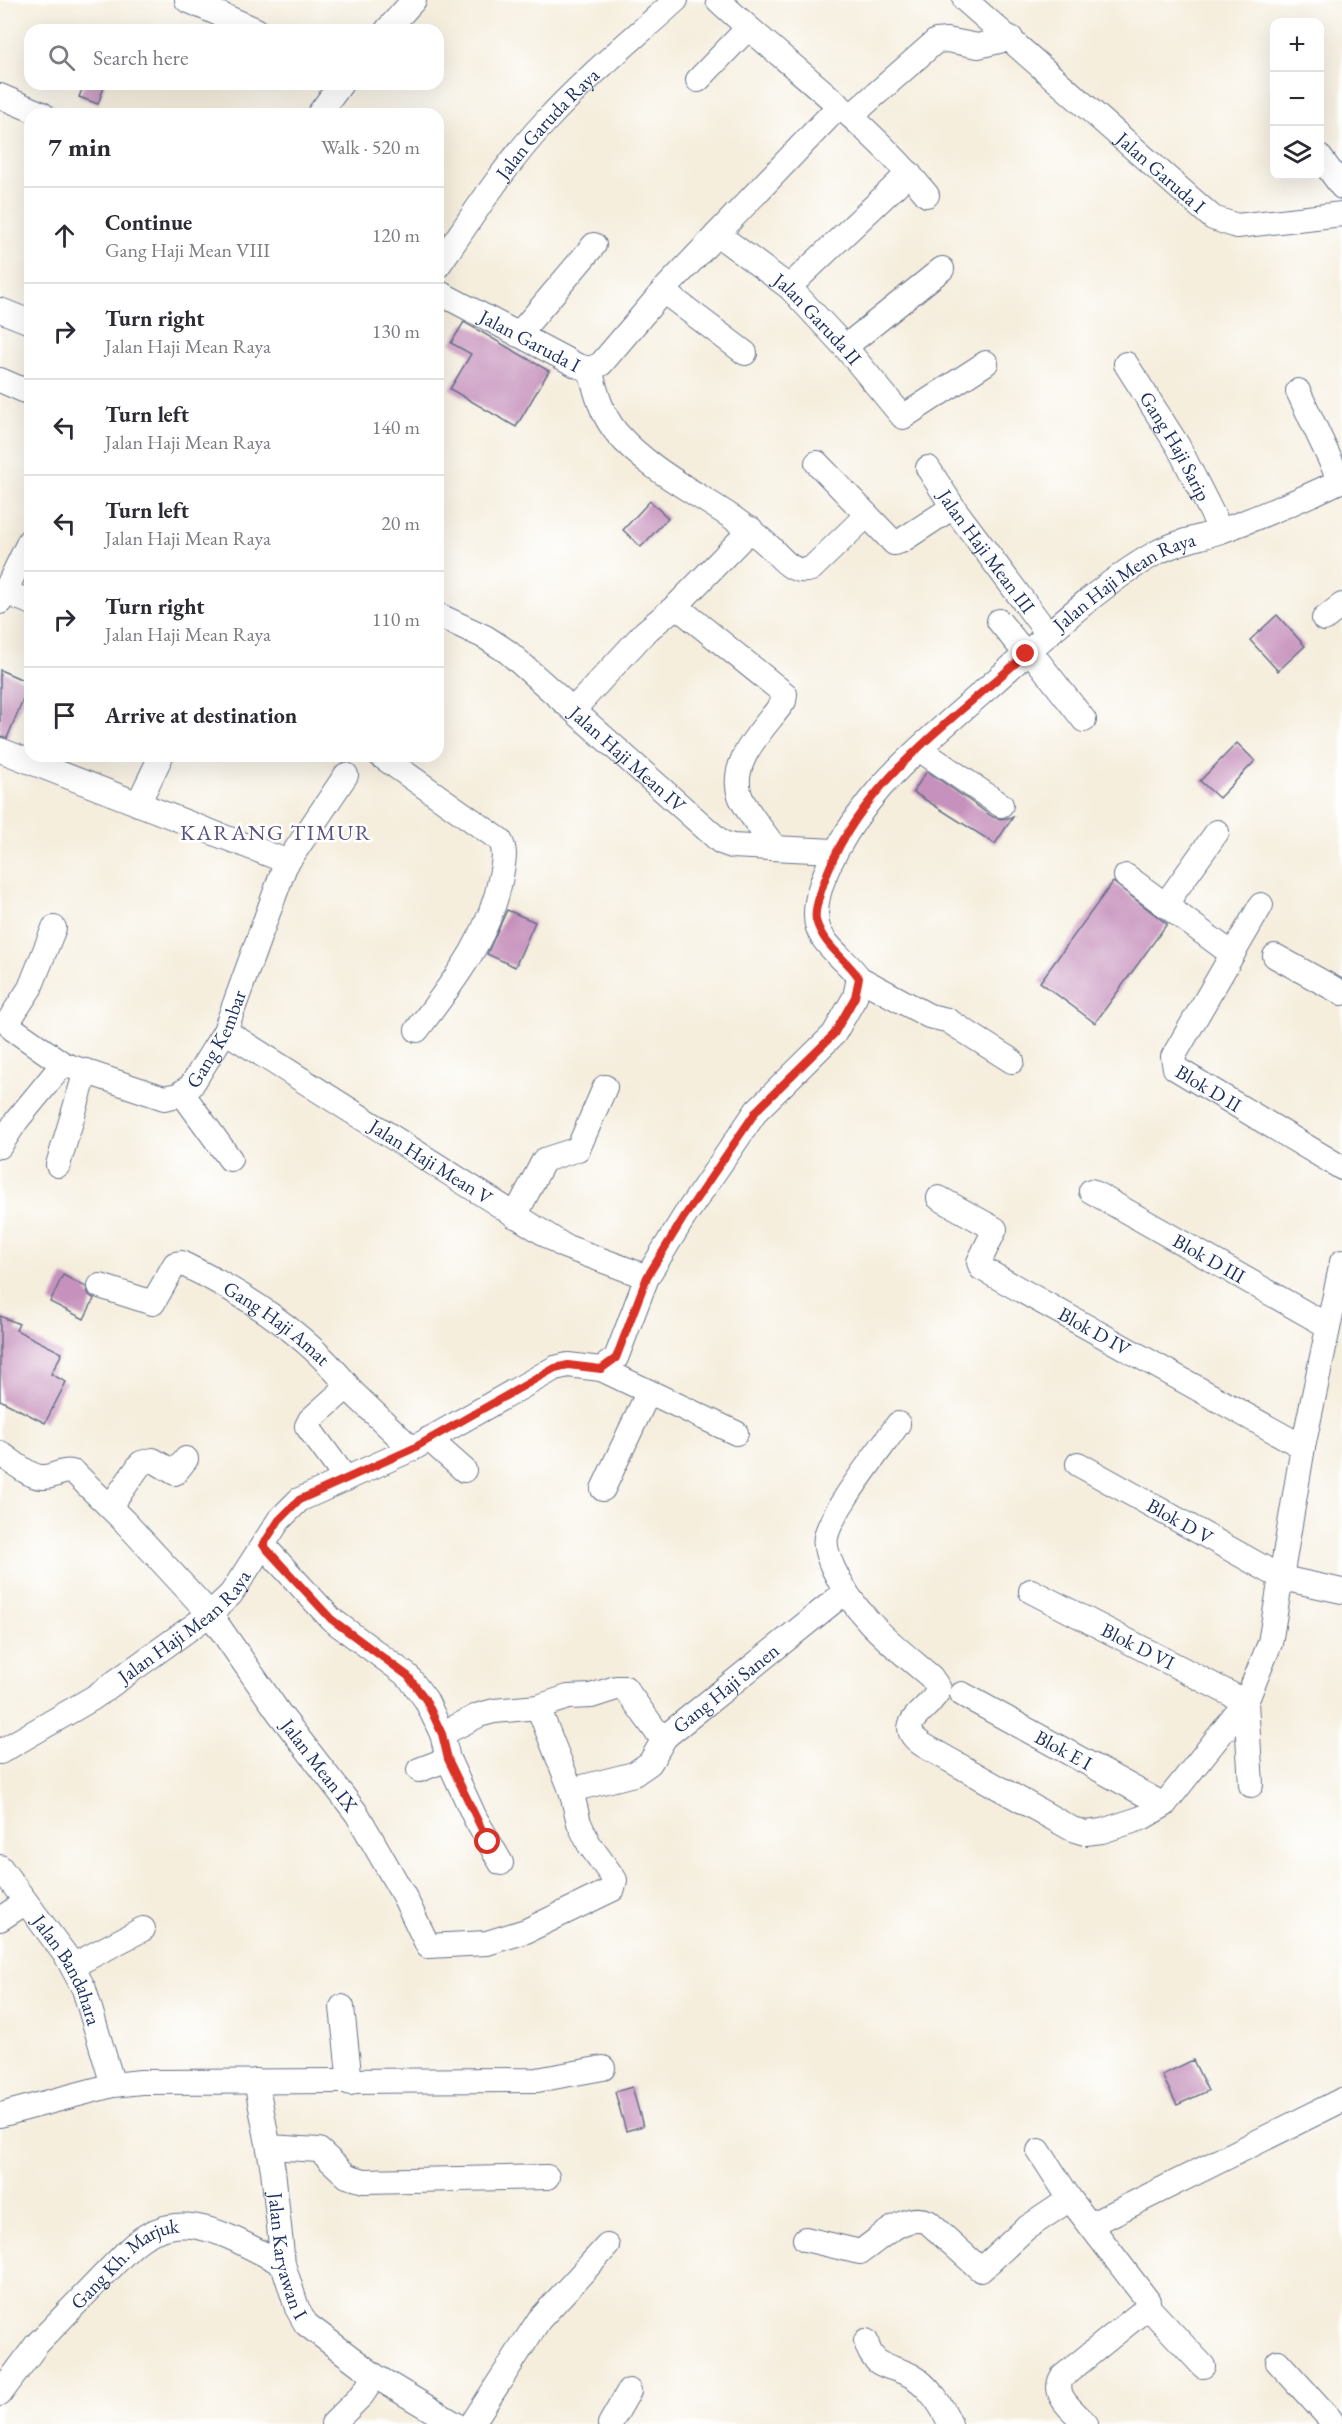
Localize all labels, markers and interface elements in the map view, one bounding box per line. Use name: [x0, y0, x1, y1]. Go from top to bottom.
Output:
map controls: [1270, 18, 1324, 180]
button: +: [1270, 18, 1324, 72]
search box: [24, 24, 444, 90]
icon: search: [45, 41, 78, 74]
text: Search here: [93, 43, 188, 72]
street label: Jalan Garuda Raya: [488, 62, 605, 186]
button: −: [1270, 72, 1324, 126]
street label: Jalan Garuda I: [1109, 125, 1211, 219]
button: layers: [1270, 126, 1324, 180]
text: 7 min: [48, 130, 111, 164]
text: Walk · 520 m: [321, 134, 420, 160]
text: Continue: [105, 208, 192, 237]
icon: ahead: [48, 219, 81, 252]
text: 120 m: [372, 222, 420, 248]
text: Gang Haji Mean VIII: [105, 237, 270, 263]
street label: Jalan Garuda II: [767, 266, 867, 370]
street label: Jalan Garuda I: [473, 302, 585, 378]
text: Turn right: [105, 304, 204, 333]
icon: right: [48, 315, 81, 348]
text: 130 m: [372, 318, 420, 344]
text: Jalan Haji Mean Raya: [105, 333, 271, 359]
street label: Gang Haji Sarip: [1134, 386, 1217, 506]
text: Turn left: [105, 400, 189, 429]
icon: left: [48, 411, 81, 444]
text: 140 m: [372, 414, 420, 440]
text: Jalan Haji Mean Raya: [105, 429, 271, 455]
street label: Jalan Haji Mean III: [931, 483, 1041, 619]
text: Turn left: [105, 496, 189, 525]
icon: left: [48, 507, 81, 540]
text: 20 m: [381, 510, 420, 536]
text: Jalan Haji Mean Raya: [105, 525, 271, 551]
street label: Jalan Haji Mean Raya: [1046, 526, 1198, 638]
text: Turn right: [105, 592, 204, 621]
icon: right: [48, 603, 81, 636]
text: 110 m: [372, 606, 420, 632]
text: Jalan Haji Mean Raya: [105, 621, 271, 647]
route end: [1012, 640, 1038, 666]
icon: arrive: [48, 699, 81, 732]
street label: Jalan Haji Mean IV: [563, 699, 692, 818]
text: Arrive at destination: [105, 701, 297, 730]
district label: KARANG TIMUR: [180, 818, 372, 847]
street label: Gang Kembar: [180, 986, 252, 1093]
street label: Blok D II: [1171, 1058, 1246, 1118]
street label: Jalan Haji Mean V: [363, 1112, 498, 1211]
street label: Blok D III: [1168, 1227, 1250, 1289]
street label: Gang Haji Amat: [219, 1275, 336, 1372]
street label: Blok D IV: [1054, 1301, 1136, 1362]
street label: Blok D V: [1142, 1492, 1218, 1550]
street label: Jalan Haji Mean Raya: [111, 1565, 256, 1690]
street label: Blok D VI: [1097, 1617, 1179, 1676]
street label: Gang Haji Sanen: [667, 1637, 785, 1739]
street label: Jalan Mean IX: [274, 1712, 364, 1817]
street label: Blok E I: [1030, 1724, 1097, 1776]
route start: [474, 1828, 500, 1854]
street label: Jalan Bandahara: [26, 1908, 107, 2029]
street label: Jalan Karyawan I: [262, 2189, 314, 2324]
street label: Gang Kh. Marjuk: [65, 2213, 181, 2315]

